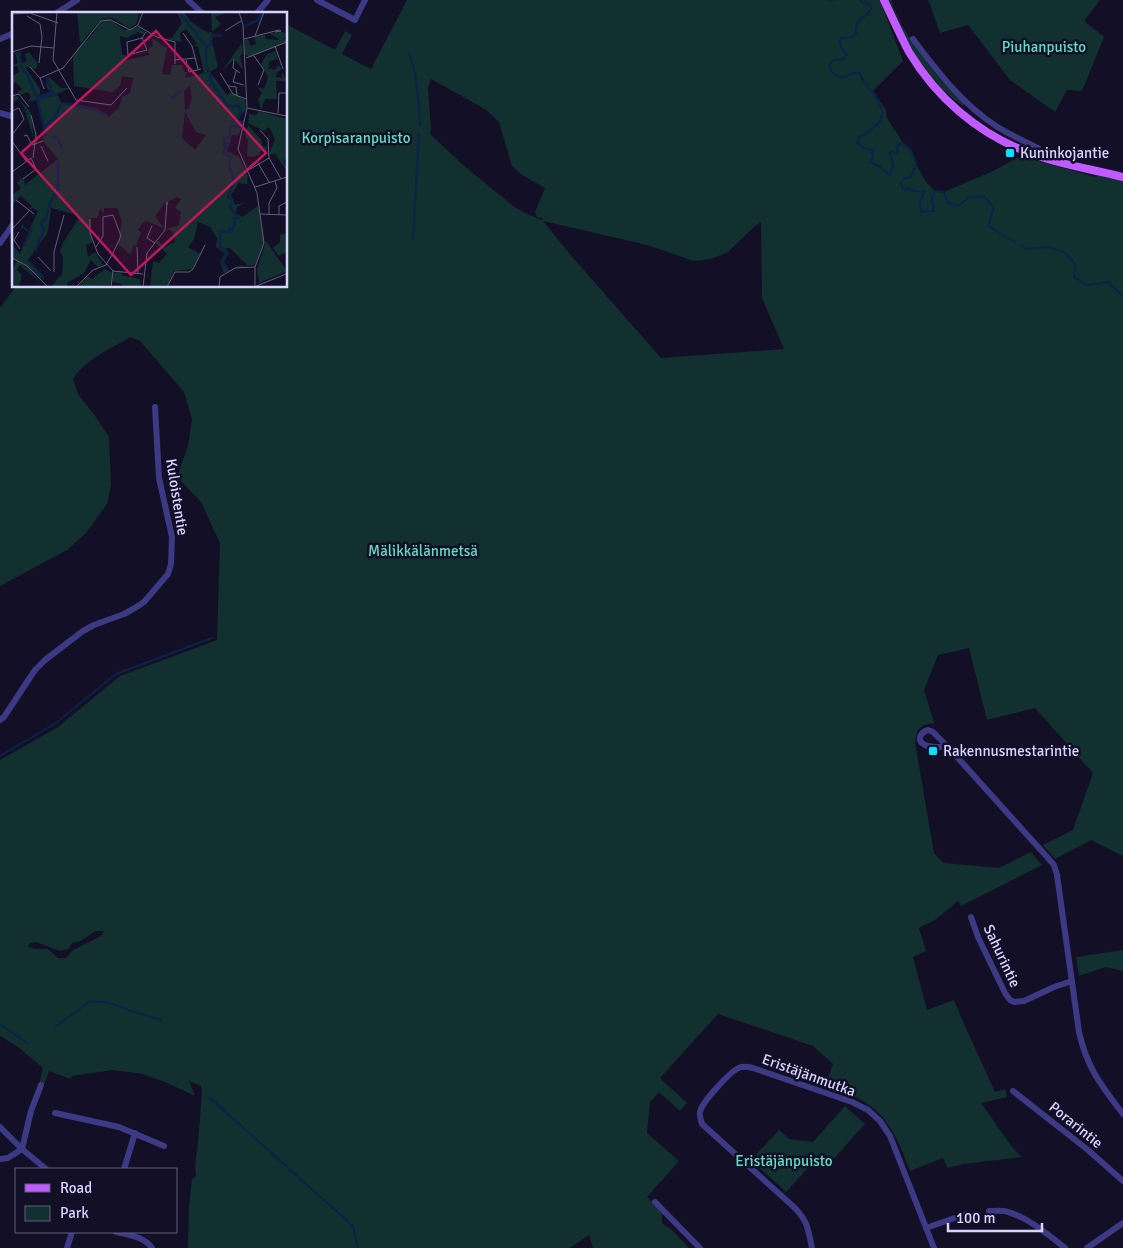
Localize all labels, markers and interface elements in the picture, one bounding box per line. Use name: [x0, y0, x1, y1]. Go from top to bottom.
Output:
inset map: [12, 12, 288, 288]
park label: Piuhanpuisto: [1002, 38, 1086, 56]
park label: Korpisaranpuisto: [301, 129, 411, 147]
place label: Kuninkojantie: [1020, 144, 1109, 162]
marker: Kuninkojantie: [1004, 147, 1016, 159]
street label: Kuloistentie: [162, 457, 192, 537]
park label: Mälikkälänmetsä: [368, 542, 478, 560]
place label: Rakennusmestarintie: [943, 742, 1079, 760]
marker: Rakennusmestarintie: [927, 745, 939, 757]
street label: Sahurintie: [980, 922, 1024, 990]
street label: Eristäjänmutka: [760, 1050, 858, 1100]
street label: Porarintie: [1046, 1098, 1106, 1152]
park label: Eristäjänpuisto: [735, 1152, 833, 1170]
legend: [15, 1168, 178, 1233]
text: Road: [60, 1179, 92, 1197]
scale bar: [948, 1200, 1042, 1232]
text: Park: [60, 1204, 89, 1222]
text: 100 m: [956, 1209, 996, 1227]

